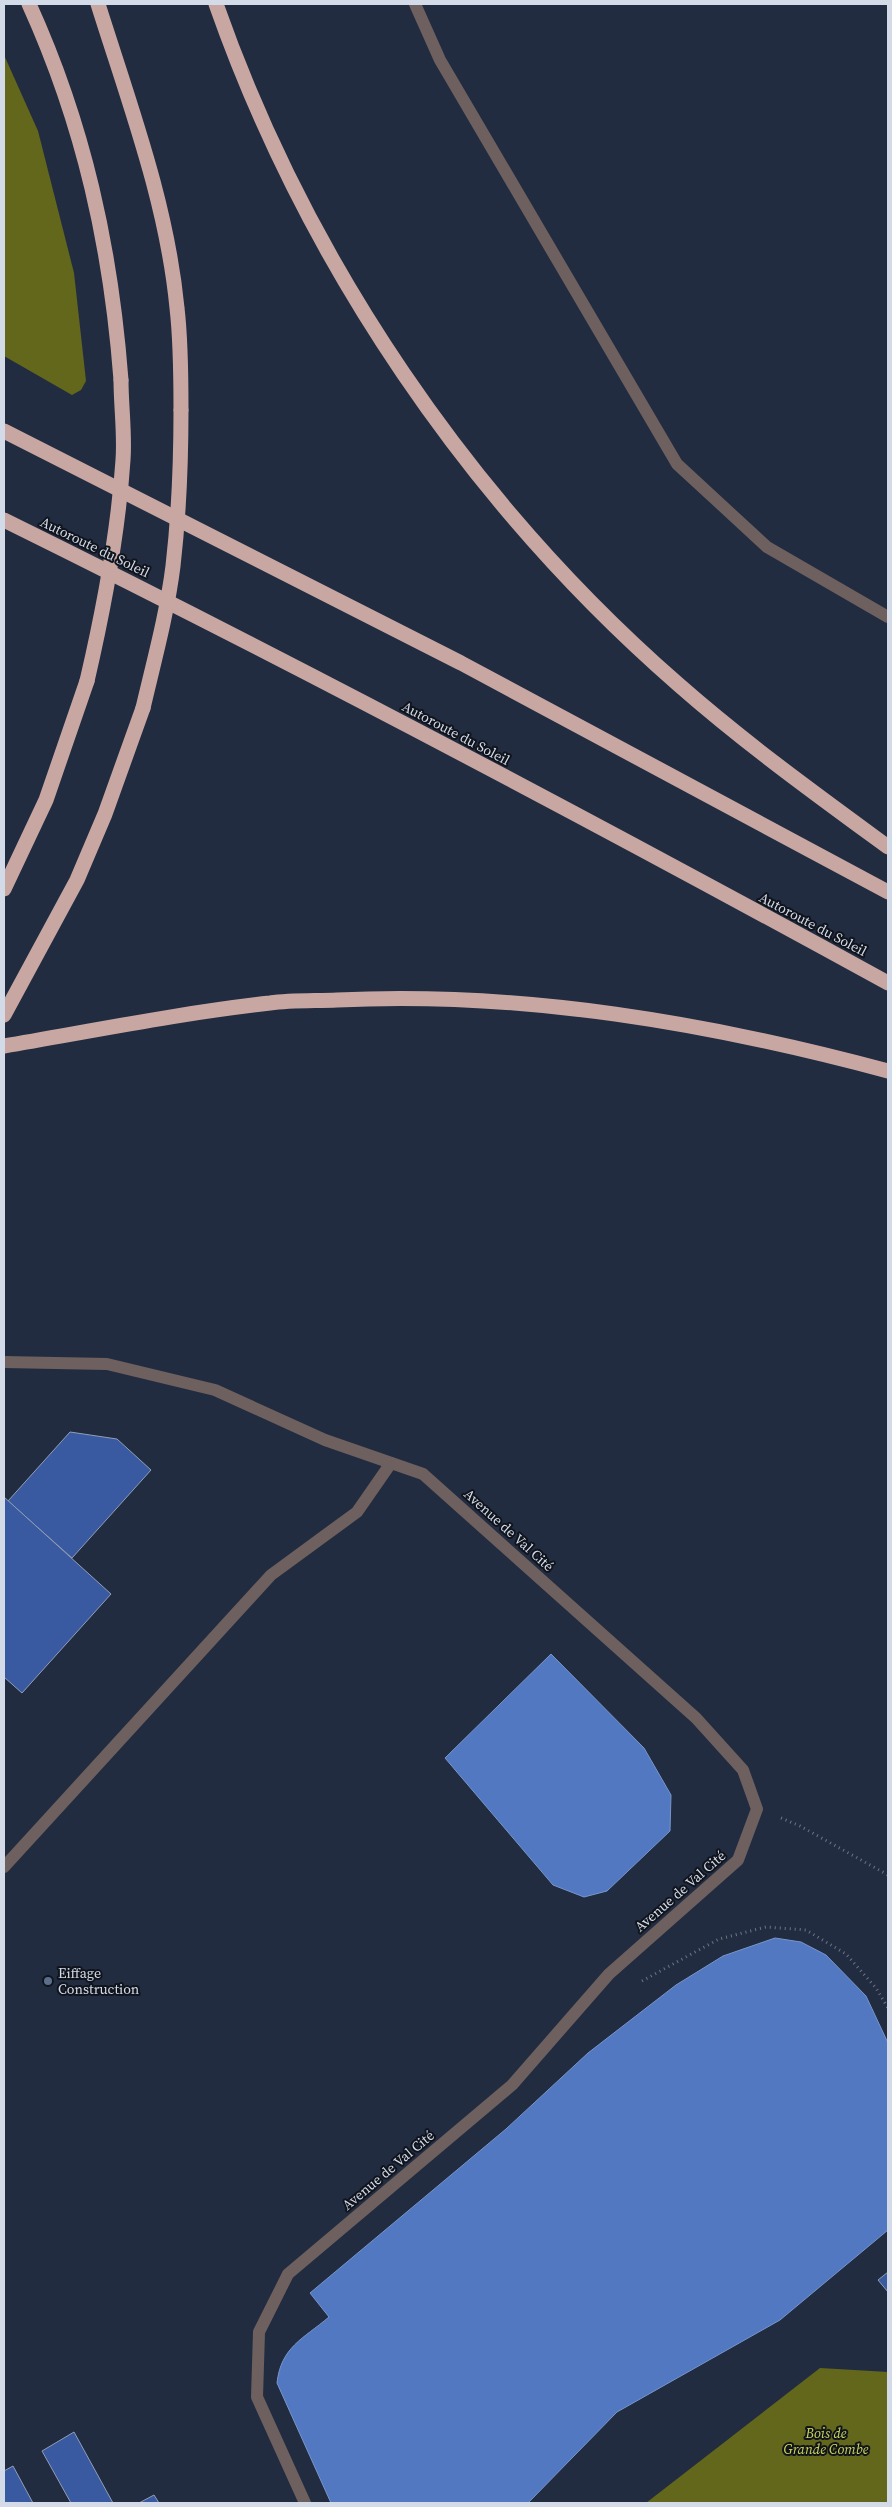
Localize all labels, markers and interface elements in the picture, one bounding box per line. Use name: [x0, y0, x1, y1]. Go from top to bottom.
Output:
street label: Autoroute du Soleil: [37, 512, 153, 582]
street label: Autoroute du Soleil: [399, 696, 513, 770]
street label: Autoroute du Soleil: [756, 887, 870, 961]
street label: Avenue de Val Cité: [460, 1484, 558, 1576]
street label: Avenue de Val Cité: [630, 1846, 730, 1936]
place label: Eiffage Construction: [58, 1963, 140, 1999]
marker: Eiffage Construction: [42, 1975, 54, 1987]
street label: Avenue de Val Cité: [338, 2125, 438, 2215]
park label: Bois de Grande Combe: [784, 2423, 869, 2459]

